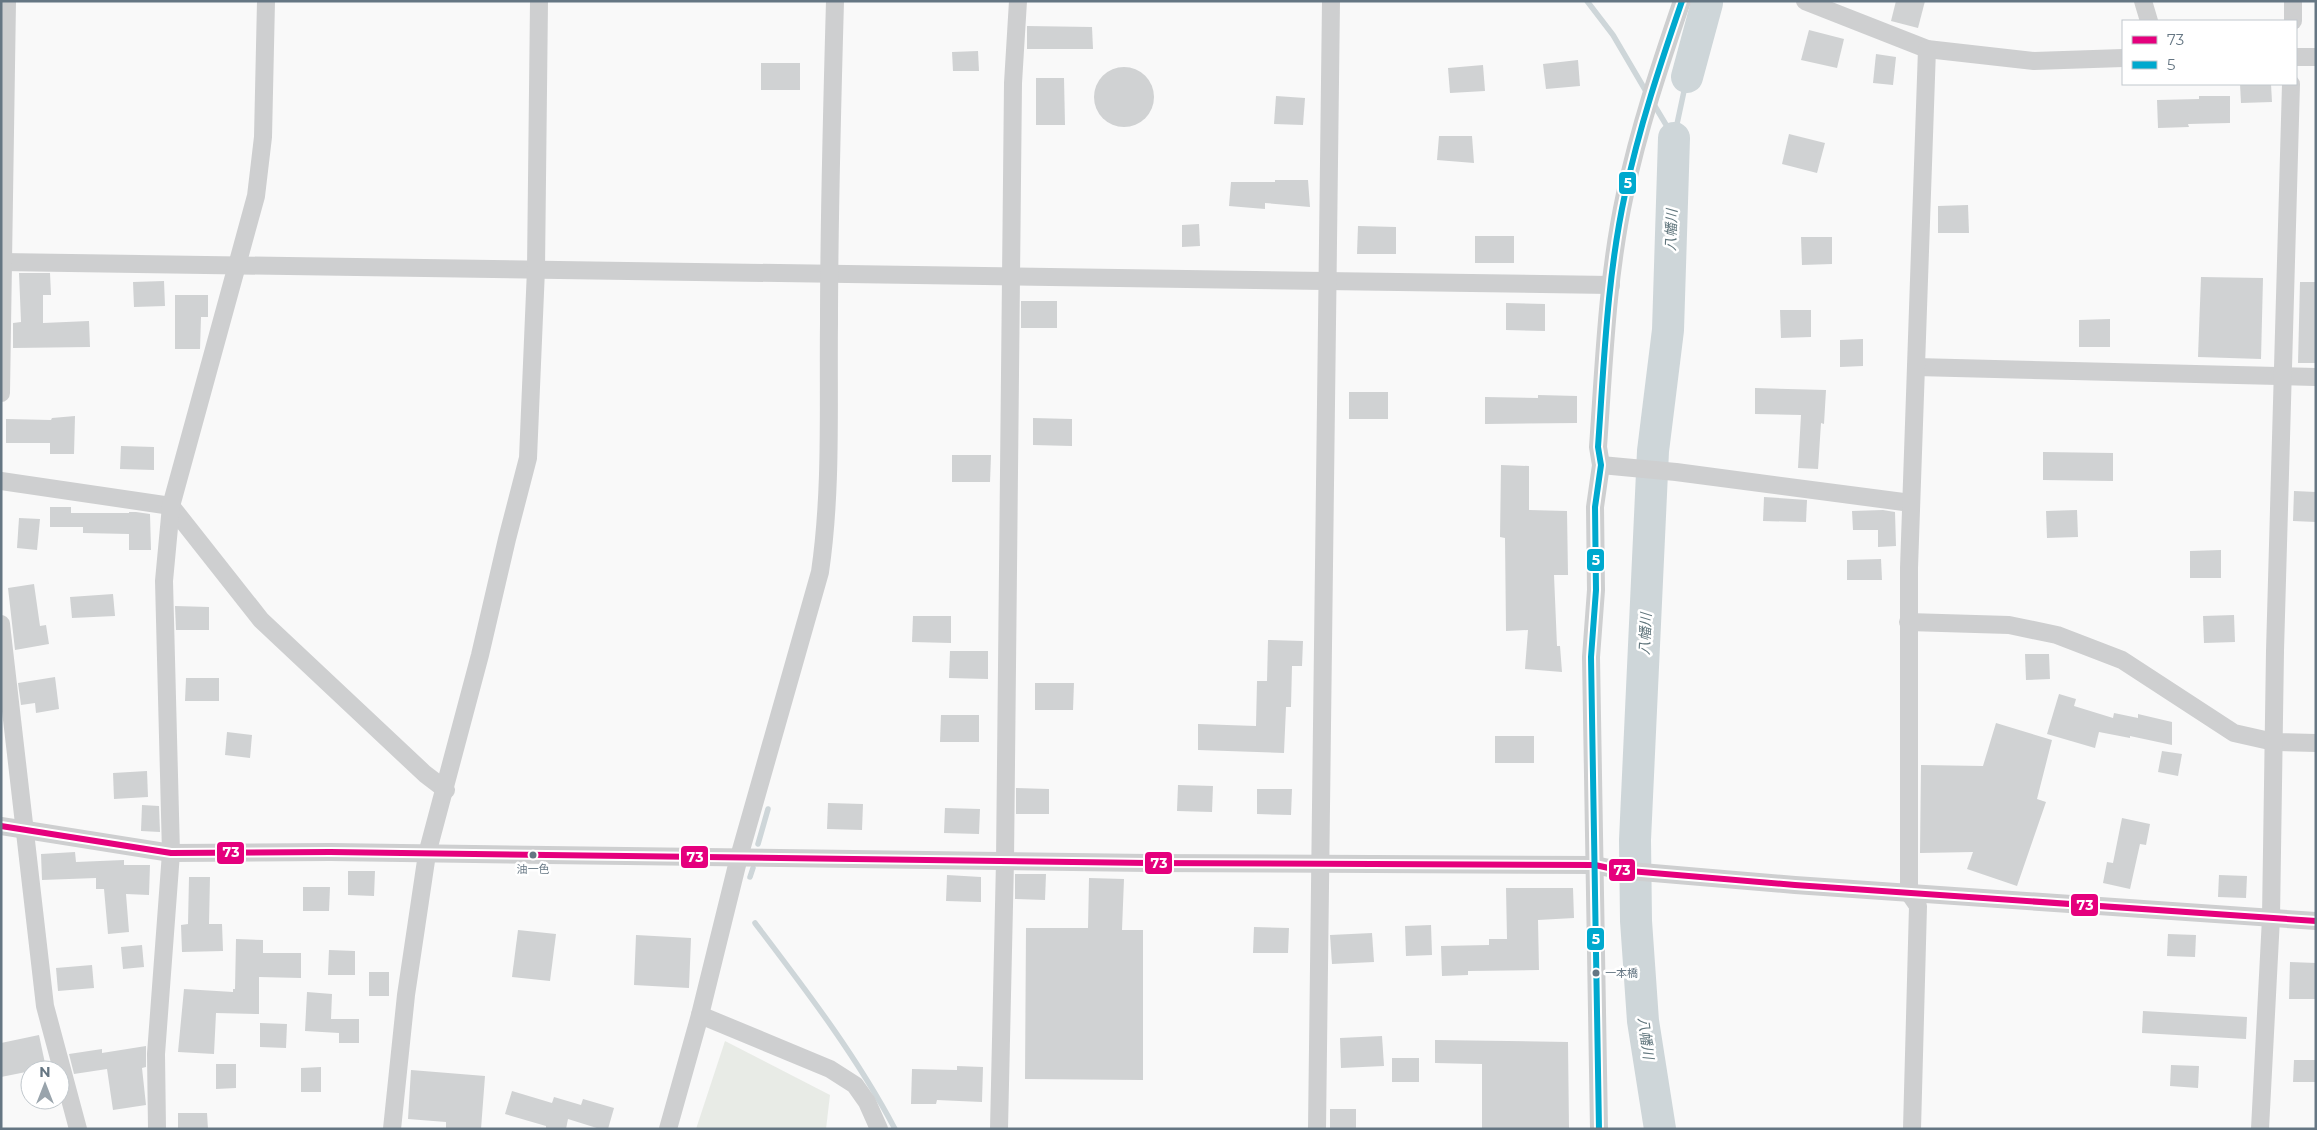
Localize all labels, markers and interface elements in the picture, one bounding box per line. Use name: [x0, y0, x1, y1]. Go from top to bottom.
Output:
legend: [2122, 20, 2297, 85]
text: 73: [2167, 30, 2184, 49]
text: 5: [2167, 55, 2176, 74]
line badge: 5: [1618, 171, 1637, 195]
text: 5: [1624, 174, 1632, 192]
water label: 八幡川: [1661, 207, 1681, 251]
line badge: 5: [1586, 548, 1605, 572]
text: 5: [1592, 551, 1600, 569]
water label: 八幡川: [1635, 611, 1655, 655]
line badge: 73: [216, 841, 245, 865]
text: 73: [223, 843, 239, 861]
line badge: 73: [680, 845, 709, 869]
text: 73: [687, 848, 703, 866]
marker: 油一色: [528, 850, 538, 860]
line badge: 73: [1144, 851, 1173, 875]
text: 73: [1151, 854, 1167, 872]
line badge: 73: [1608, 858, 1636, 882]
text: 73: [1614, 861, 1630, 879]
place label: 油一色: [517, 862, 550, 876]
line badge: 73: [2070, 893, 2099, 917]
text: 73: [2077, 896, 2093, 914]
line badge: 5: [1586, 927, 1605, 951]
text: 5: [1592, 930, 1600, 948]
place label: 一本橋: [1605, 966, 1638, 980]
marker: 一本橋: [1591, 968, 1601, 978]
water label: 八幡川: [1634, 1016, 1658, 1062]
north arrow: [20, 1060, 70, 1110]
text: N: [39, 1063, 51, 1081]

